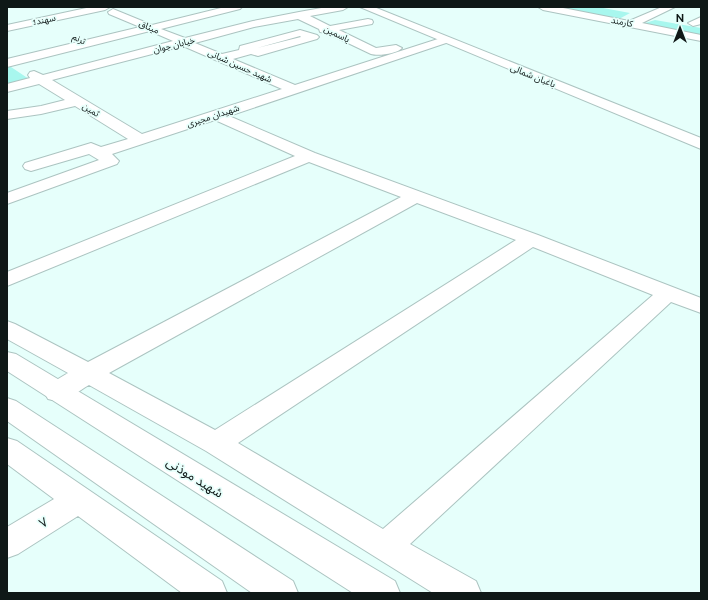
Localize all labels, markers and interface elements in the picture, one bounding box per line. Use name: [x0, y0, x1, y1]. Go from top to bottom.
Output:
north arrow: [660, 8, 700, 48]
text: N: [676, 12, 684, 25]
street label: 1سهند: [32, 13, 56, 27]
street label: کارمند: [610, 15, 634, 30]
street label: میثاق: [137, 18, 161, 36]
street label: یاسمین: [322, 23, 352, 45]
street label: ترنم: [70, 32, 88, 48]
street label: خیابان جوان: [152, 35, 196, 56]
street label: شهید حسین شبانی: [206, 47, 274, 85]
street label: باغبان شمالی: [509, 62, 557, 90]
street label: ثمین: [81, 101, 102, 119]
street label: شهیدان مجیری: [185, 103, 241, 130]
street label: شهید موذنی: [163, 454, 226, 502]
street label: ۷: [36, 514, 51, 531]

